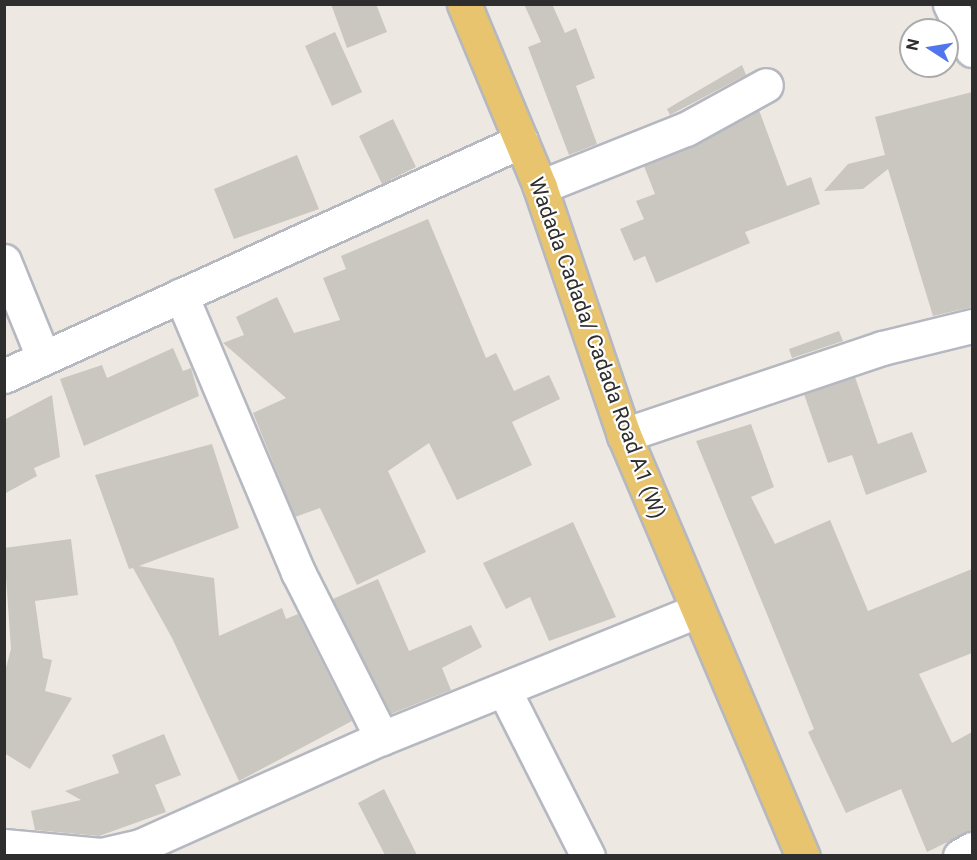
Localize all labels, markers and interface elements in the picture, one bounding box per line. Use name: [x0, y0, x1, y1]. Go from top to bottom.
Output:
north arrow: [899, 18, 959, 78]
text: N: [902, 37, 923, 52]
street label: Wadada Cadada/ Cadada Road A1 (W): [523, 174, 671, 522]

